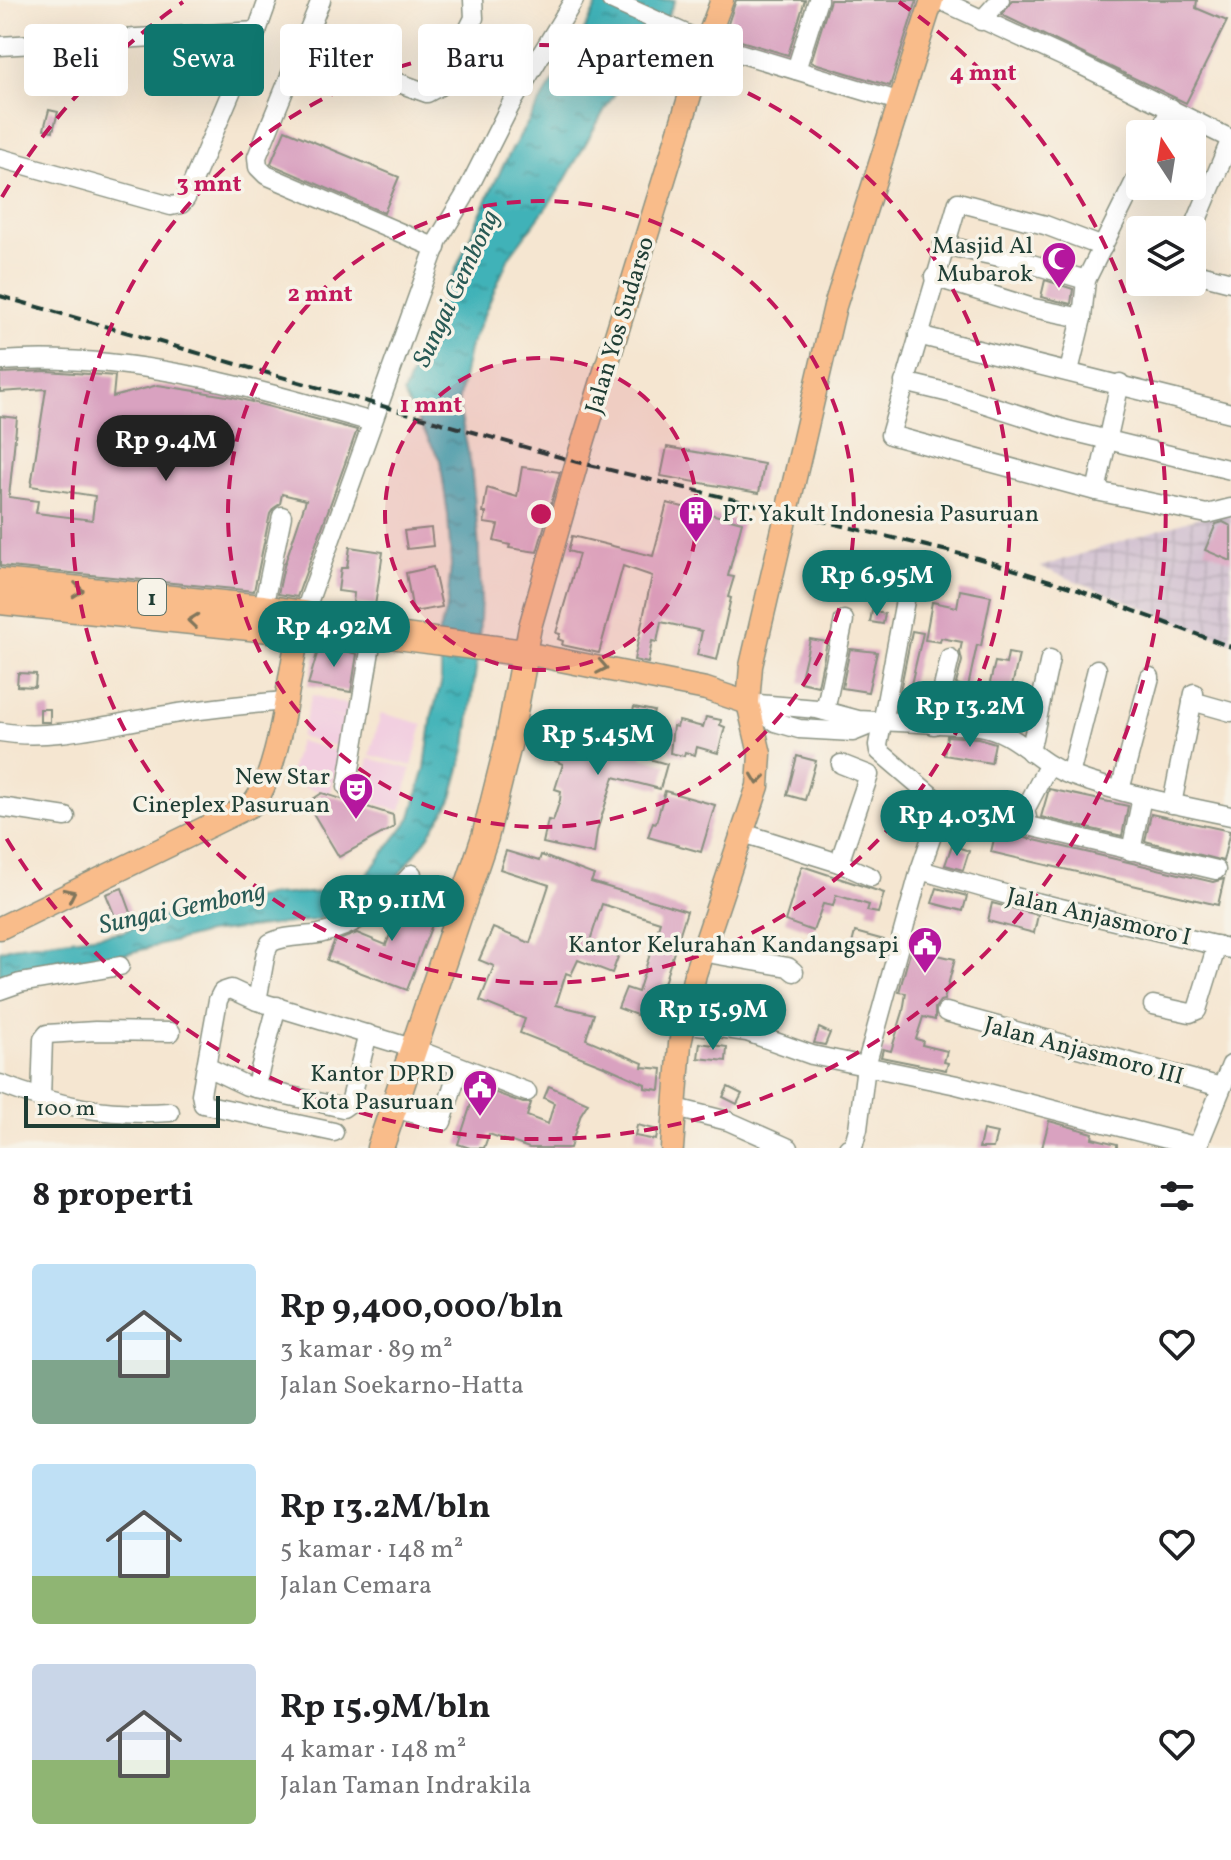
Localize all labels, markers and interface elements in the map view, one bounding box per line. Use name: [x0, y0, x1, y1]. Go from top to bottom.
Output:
chip: Beli: [24, 24, 128, 96]
chip: Sewa: [144, 24, 264, 96]
chip: Filter: [280, 24, 402, 96]
chip: Baru: [418, 24, 533, 96]
chip: Apartemen: [549, 24, 743, 96]
text: 4 mnt: [949, 57, 1017, 91]
north arrow: [1126, 120, 1206, 200]
map controls: [1126, 120, 1206, 296]
text: 3 mnt: [177, 168, 241, 202]
water label: Sungai Gembong: [405, 204, 509, 373]
button: layers: [1126, 216, 1206, 296]
place label: Masjid Al Mubarok: [932, 230, 1033, 292]
street label: Jalan Yos Sudarso: [578, 233, 664, 418]
mosque icon: Masjid Al Mubarok: [1040, 240, 1078, 290]
text: 2 mnt: [287, 278, 353, 312]
text: 1 mnt: [400, 389, 462, 423]
pin: Rp 9.4M: [92, 415, 240, 483]
text: Rp 9.4M: [115, 423, 217, 459]
building icon: PT. Yakult Indonesia Pasuruan: [677, 494, 715, 544]
place label: PT. Yakult Indonesia Pasuruan: [722, 498, 1039, 532]
centre of rings: [527, 500, 555, 528]
pin: Rp 6.95M: [794, 550, 960, 618]
text: Rp 6.95M: [820, 558, 934, 594]
road number: 1: [138, 579, 166, 615]
one-way arrow: [72, 581, 85, 598]
pin: Rp 4.92M: [251, 601, 417, 669]
text: Rp 4.92M: [276, 609, 392, 645]
one-way arrow: [186, 613, 199, 630]
one-way arrow: [595, 657, 609, 674]
pin: Rp 13.2M: [887, 681, 1053, 749]
text: Rp 13.2M: [915, 689, 1025, 725]
pin: Rp 5.45M: [515, 709, 681, 777]
text: Rp 5.45M: [542, 717, 654, 753]
place label: New Star Cineplex Pasuruan: [132, 761, 330, 823]
theatre icon: New Star Cineplex Pasuruan: [337, 771, 375, 821]
one-way arrow: [750, 772, 767, 786]
pin: Rp 4.03M: [874, 790, 1040, 858]
text: Rp 4.03M: [898, 798, 1016, 834]
water label: Sungai Gembong: [96, 874, 269, 944]
pin: Rp 9.11M: [309, 875, 475, 943]
street label: Jalan Anjasmoro I: [1003, 880, 1194, 956]
text: Rp 9.11M: [338, 883, 446, 919]
one-way arrow: [62, 888, 77, 904]
public building icon: Kantor Kelurahan Kandangsapi: [906, 925, 944, 975]
place label: Kantor Kelurahan Kandangsapi: [568, 929, 899, 963]
pin: Rp 15.9M: [630, 984, 796, 1052]
text: Rp 15.9M: [658, 992, 768, 1028]
street label: Jalan Anjasmoro III: [980, 1009, 1187, 1095]
place label: Kantor DPRD Kota Pasuruan: [301, 1058, 454, 1120]
public building icon: Kantor DPRD Kota Pasuruan: [461, 1068, 499, 1118]
scale bar: [24, 1092, 220, 1128]
text: 100 m: [36, 1094, 95, 1125]
text: 8 properti: [32, 1173, 194, 1220]
icon: filters: [1155, 1174, 1199, 1218]
text: Rp 9,400,000/bln: [280, 1285, 563, 1332]
icon: home: [96, 1296, 192, 1392]
icon: heart: [1155, 1322, 1199, 1366]
text: 3 kamar · 89 m²: [280, 1332, 453, 1368]
text: Jalan Soekarno-Hatta: [280, 1368, 524, 1404]
text: Rp 13.2M/bln: [280, 1485, 491, 1532]
icon: home: [96, 1496, 192, 1592]
icon: heart: [1155, 1522, 1199, 1566]
text: 5 kamar · 148 m²: [280, 1532, 463, 1568]
text: Jalan Cemara: [280, 1568, 432, 1604]
text: Rp 15.9M/bln: [280, 1685, 491, 1732]
icon: home: [96, 1696, 192, 1792]
icon: heart: [1155, 1722, 1199, 1766]
text: 4 kamar · 148 m²: [280, 1732, 466, 1768]
text: Jalan Taman Indrakila: [280, 1768, 531, 1804]

